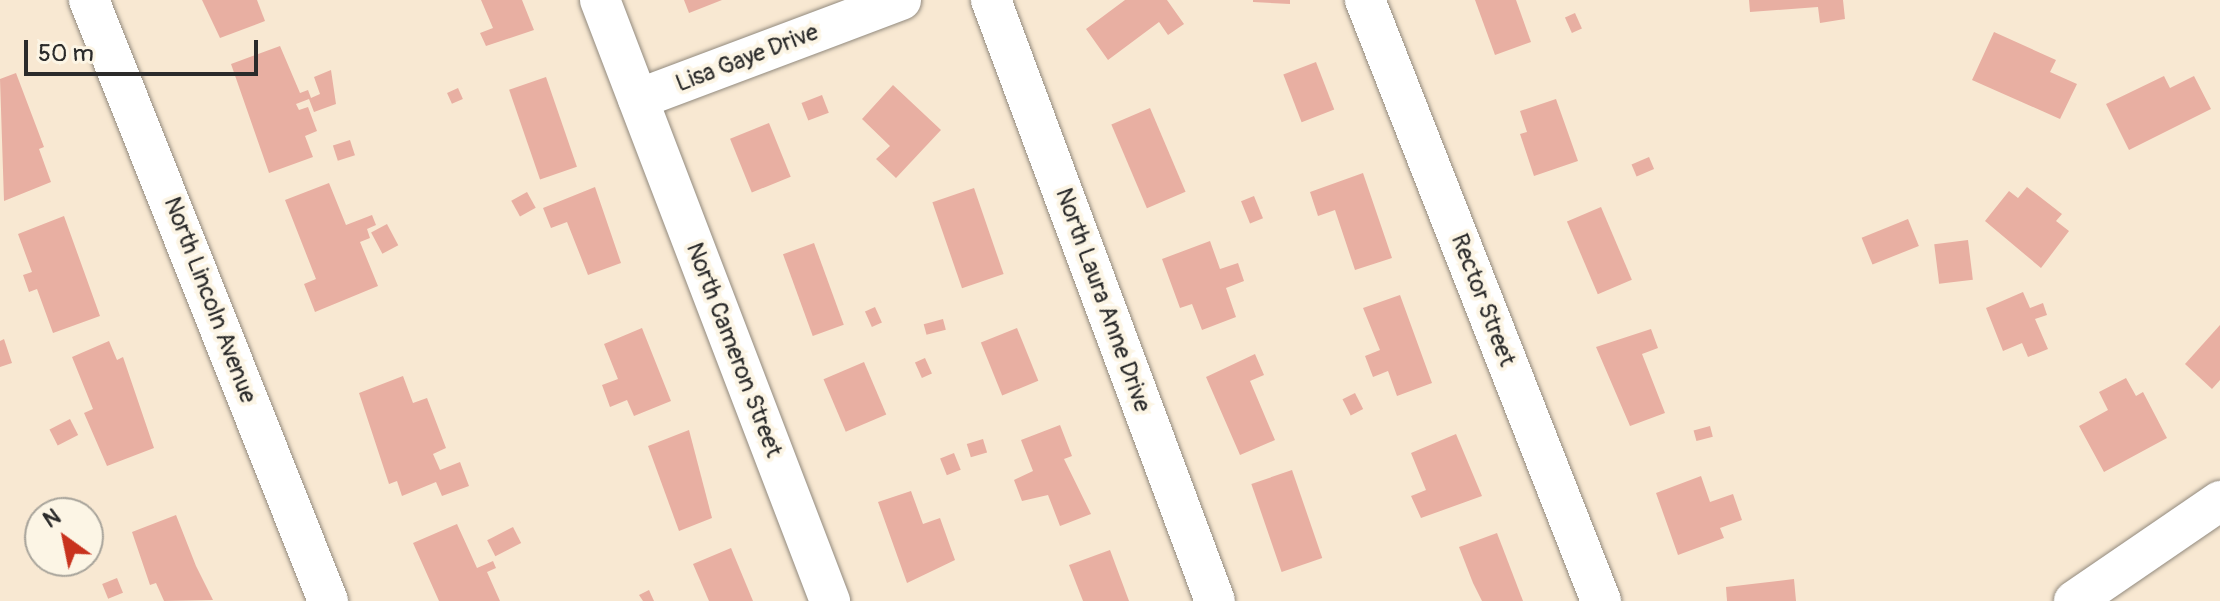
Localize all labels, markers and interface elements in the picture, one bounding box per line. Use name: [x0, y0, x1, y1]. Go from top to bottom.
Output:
street label: Lisa Gaye Drive: [672, 18, 822, 98]
scale bar: [28, 24, 262, 74]
text: 50 m: [38, 39, 94, 68]
street label: North Laura Anne Drive: [1049, 184, 1157, 416]
street label: North Lincoln Avenue: [157, 193, 263, 407]
street label: Rector Street: [1445, 230, 1521, 370]
street label: North Cameron Street: [680, 239, 788, 461]
north arrow: [24, 497, 104, 577]
text: N: [38, 503, 66, 534]

